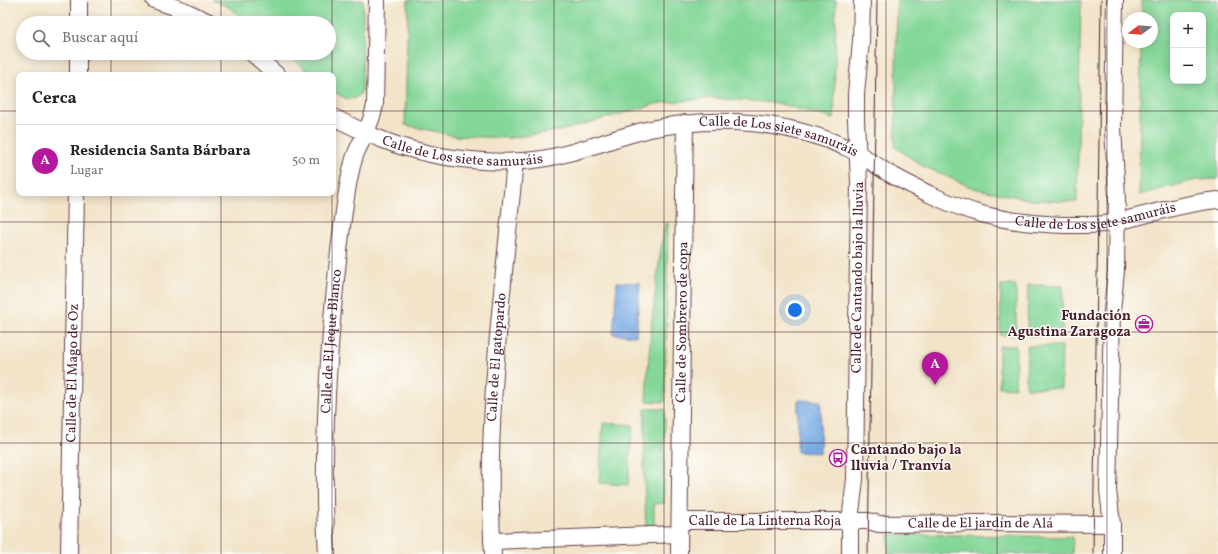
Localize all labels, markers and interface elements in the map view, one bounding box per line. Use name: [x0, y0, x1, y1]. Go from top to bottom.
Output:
north arrow: [1122, 12, 1158, 48]
map controls: [1170, 12, 1206, 84]
button: +: [1170, 12, 1206, 48]
search box: [16, 16, 336, 60]
icon: search: [30, 27, 52, 49]
text: Buscar aquí: [62, 28, 138, 49]
button: −: [1170, 48, 1206, 84]
text: Cerca: [32, 87, 77, 110]
street label: Calle de Los siete samuráis: [699, 112, 862, 161]
street label: Calle de Los siete samuráis: [379, 131, 544, 171]
text: Residencia Santa Bárbara: [70, 141, 251, 162]
text: A: [40, 152, 50, 170]
text: 50 m: [292, 152, 320, 170]
text: Lugar: [70, 162, 103, 180]
street label: Calle de Cantando bajo la lluvia: [847, 181, 869, 373]
street label: Calle de Los siete samuráis: [1014, 198, 1178, 235]
street label: Calle de Sombrero de copa: [672, 241, 693, 403]
street label: Calle de El Jeque Blanco: [317, 268, 346, 414]
street label: Calle de El gatopardo: [483, 292, 511, 422]
your location: [785, 300, 805, 320]
street label: Calle de El Mago de Oz: [62, 303, 83, 443]
place label: Fundación Agustina Zaragoza: [1008, 307, 1131, 342]
office icon: Fundación Agustina Zaragoza: [1134, 314, 1154, 334]
pin: A: [922, 352, 948, 385]
place label: Cantando bajo la lluvia / Tranvía: [851, 441, 962, 476]
bus stop icon: Cantando bajo la lluvia / Tranvía: [828, 448, 848, 468]
street label: Calle de La Linterna Roja: [689, 512, 841, 531]
street label: Calle de El jardín de Alá: [908, 513, 1053, 533]

